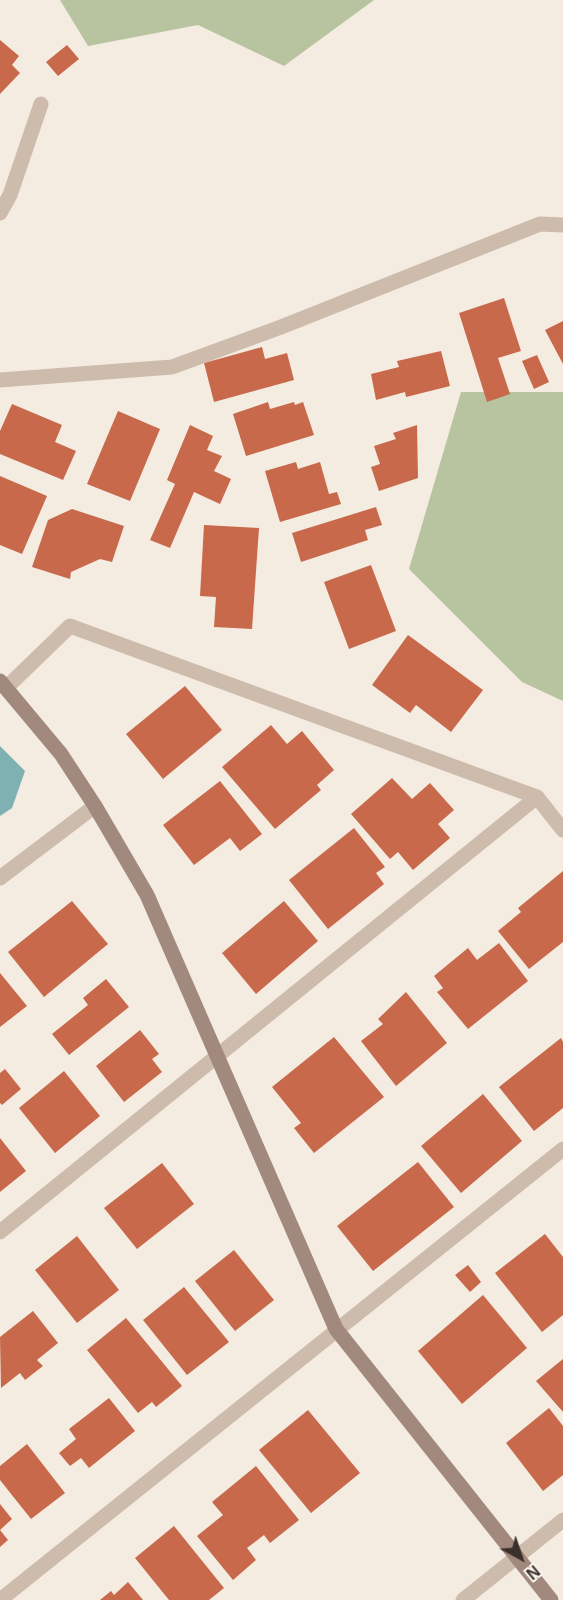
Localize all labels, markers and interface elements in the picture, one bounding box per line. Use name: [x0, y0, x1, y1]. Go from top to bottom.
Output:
north arrow: [491, 1528, 551, 1588]
text: N: [523, 1562, 543, 1582]

